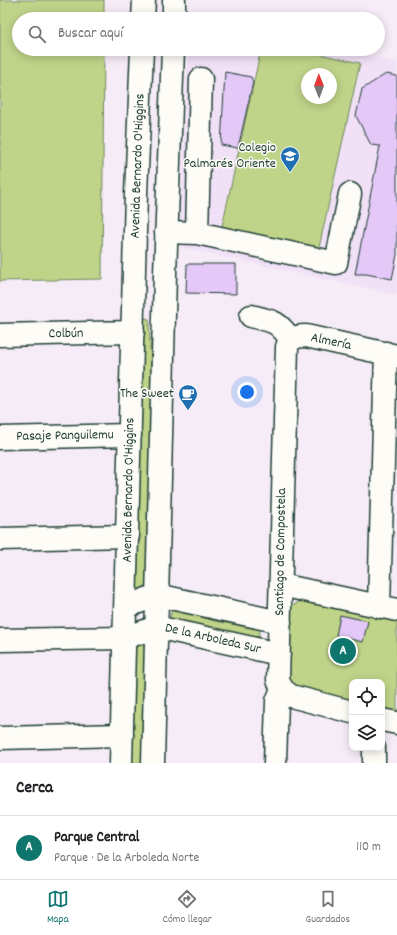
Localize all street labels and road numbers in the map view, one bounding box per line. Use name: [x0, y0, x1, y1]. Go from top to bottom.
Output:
street label: Avenida Bernardo O'Higgins: [125, 93, 151, 239]
street label: Colbún: [48, 324, 84, 344]
street label: Almería: [309, 328, 354, 356]
street label: Avenida Bernardo O'Higgins: [118, 417, 140, 563]
street label: Pasaje Panguilemu: [16, 425, 114, 447]
street label: Santiago de Compostela: [270, 488, 292, 616]
street label: De la Arboleda Sur: [163, 618, 264, 660]

